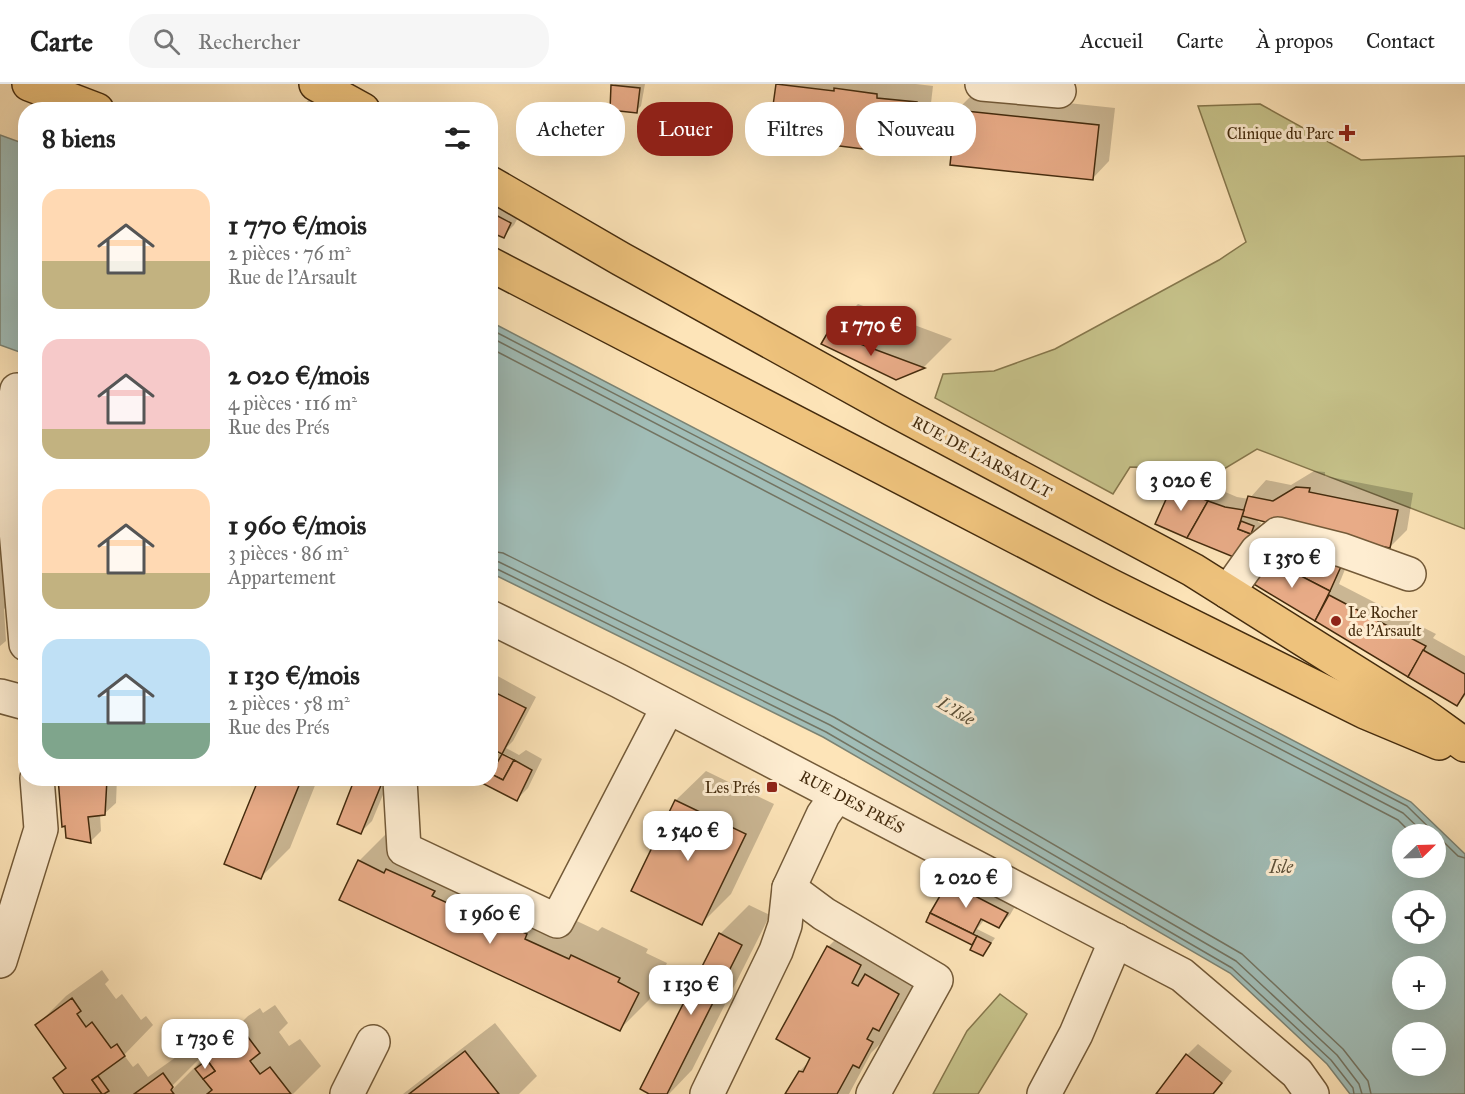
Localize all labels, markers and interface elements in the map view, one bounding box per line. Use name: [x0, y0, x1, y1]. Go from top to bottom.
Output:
search box: [129, 14, 549, 68]
text: Carte: [30, 24, 93, 59]
icon: search: [150, 25, 183, 58]
text: Rechercher: [198, 28, 300, 55]
text: Accueil: [1080, 28, 1143, 54]
text: Carte: [1176, 28, 1224, 54]
text: À propos: [1257, 28, 1333, 54]
text: Contact: [1366, 28, 1435, 54]
chip: Acheter: [516, 102, 625, 156]
chip: Louer: [637, 102, 733, 156]
chip: Filtres: [745, 102, 844, 156]
chip: Nouveau: [856, 102, 976, 156]
text: 8 biens: [42, 122, 115, 154]
icon: filters: [441, 122, 474, 155]
place label: Clinique du Parc: [1227, 124, 1334, 144]
marker: Clinique du Parc: [1338, 124, 1356, 142]
text: 1 770 €/mois: [228, 209, 367, 241]
icon: home: [90, 213, 162, 285]
text: 2 pièces · 76 m²: [228, 241, 351, 265]
text: Rue de l'Arsault: [228, 265, 357, 289]
pin: 1 770 €: [816, 306, 926, 357]
text: 1 770 €: [840, 313, 902, 337]
text: 2 020 €/mois: [228, 359, 370, 391]
icon: home: [90, 363, 162, 435]
text: 4 pièces · 116 m²: [228, 391, 357, 415]
street label: RUE DE L'ARSAULT: [909, 412, 1055, 502]
text: Rue des Prés: [228, 415, 329, 439]
pin: 3 020 €: [1126, 461, 1236, 512]
text: 3 020 €: [1150, 468, 1212, 492]
text: 1 960 €/mois: [228, 509, 366, 541]
icon: home: [90, 513, 162, 585]
pin: 1 350 €: [1237, 538, 1347, 589]
text: 3 pièces · 86 m²: [228, 541, 349, 565]
text: 1 350 €: [1263, 545, 1321, 569]
text: Appartement: [228, 565, 336, 589]
place label: Le Rocher de l'Arsault: [1348, 603, 1422, 640]
marker: Le Rocher de l'Arsault: [1329, 614, 1343, 628]
text: 1 130 €/mois: [228, 659, 360, 691]
icon: home: [90, 663, 162, 735]
text: 2 pièces · 58 m²: [228, 691, 350, 715]
water label: L'Isle: [933, 691, 980, 731]
text: Rue des Prés: [228, 715, 329, 739]
street label: RUE DES PRÉS: [796, 765, 909, 838]
place label: Les Prés: [705, 778, 760, 797]
marker: Les Prés: [765, 780, 779, 794]
pin: 2 540 €: [633, 811, 743, 862]
text: 2 540 €: [657, 818, 719, 842]
north arrow: [1392, 824, 1446, 878]
map controls: [1392, 824, 1446, 1076]
water label: Isle: [1268, 856, 1294, 878]
pin: 2 020 €: [911, 858, 1021, 909]
text: 2 020 €: [934, 865, 998, 889]
button: locate: [1392, 890, 1446, 944]
pin: 1 960 €: [435, 894, 545, 945]
text: 1 960 €: [459, 901, 521, 925]
button: +: [1392, 956, 1446, 1010]
pin: 1 130 €: [636, 965, 746, 1016]
text: 1 130 €: [663, 972, 719, 996]
pin: 1 730 €: [150, 1019, 260, 1070]
button: −: [1392, 1022, 1446, 1076]
text: 1 730 €: [176, 1026, 234, 1050]

